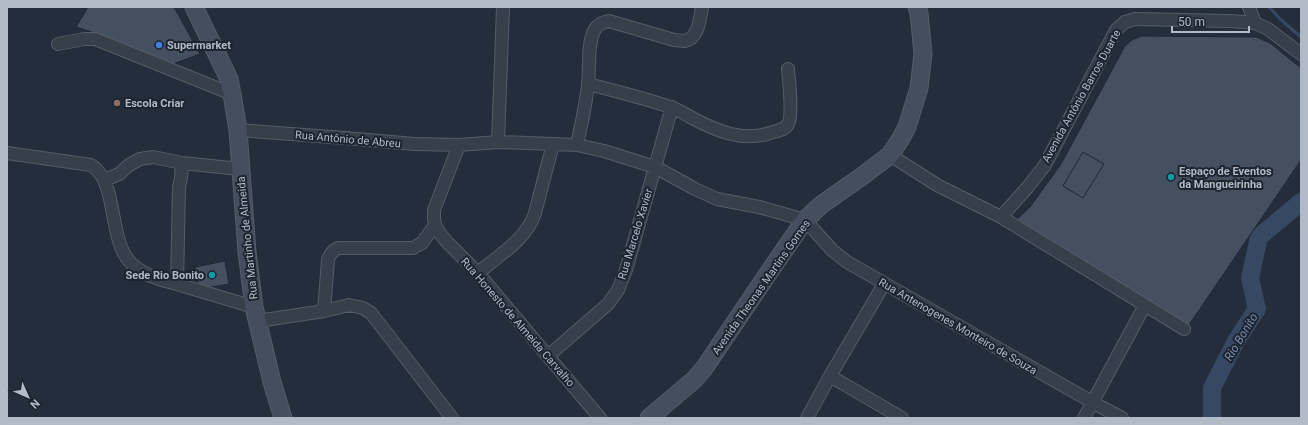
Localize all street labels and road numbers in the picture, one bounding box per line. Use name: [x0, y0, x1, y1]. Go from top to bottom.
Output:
street label: Avenida Antônio Barros Duarte: [1039, 27, 1124, 165]
street label: Rua Antônio de Abreu: [295, 128, 401, 151]
street label: Rua Martinho de Almeida: [235, 176, 260, 300]
street label: Rua Marcelo Xavier: [615, 187, 656, 281]
street label: Avenida Theonas Martins Gomes: [710, 217, 813, 357]
street label: Rua Honesto de Almeida Carvalho: [458, 255, 577, 389]
street label: Rua Antenogenes Monteiro de Souza: [876, 276, 1039, 377]

